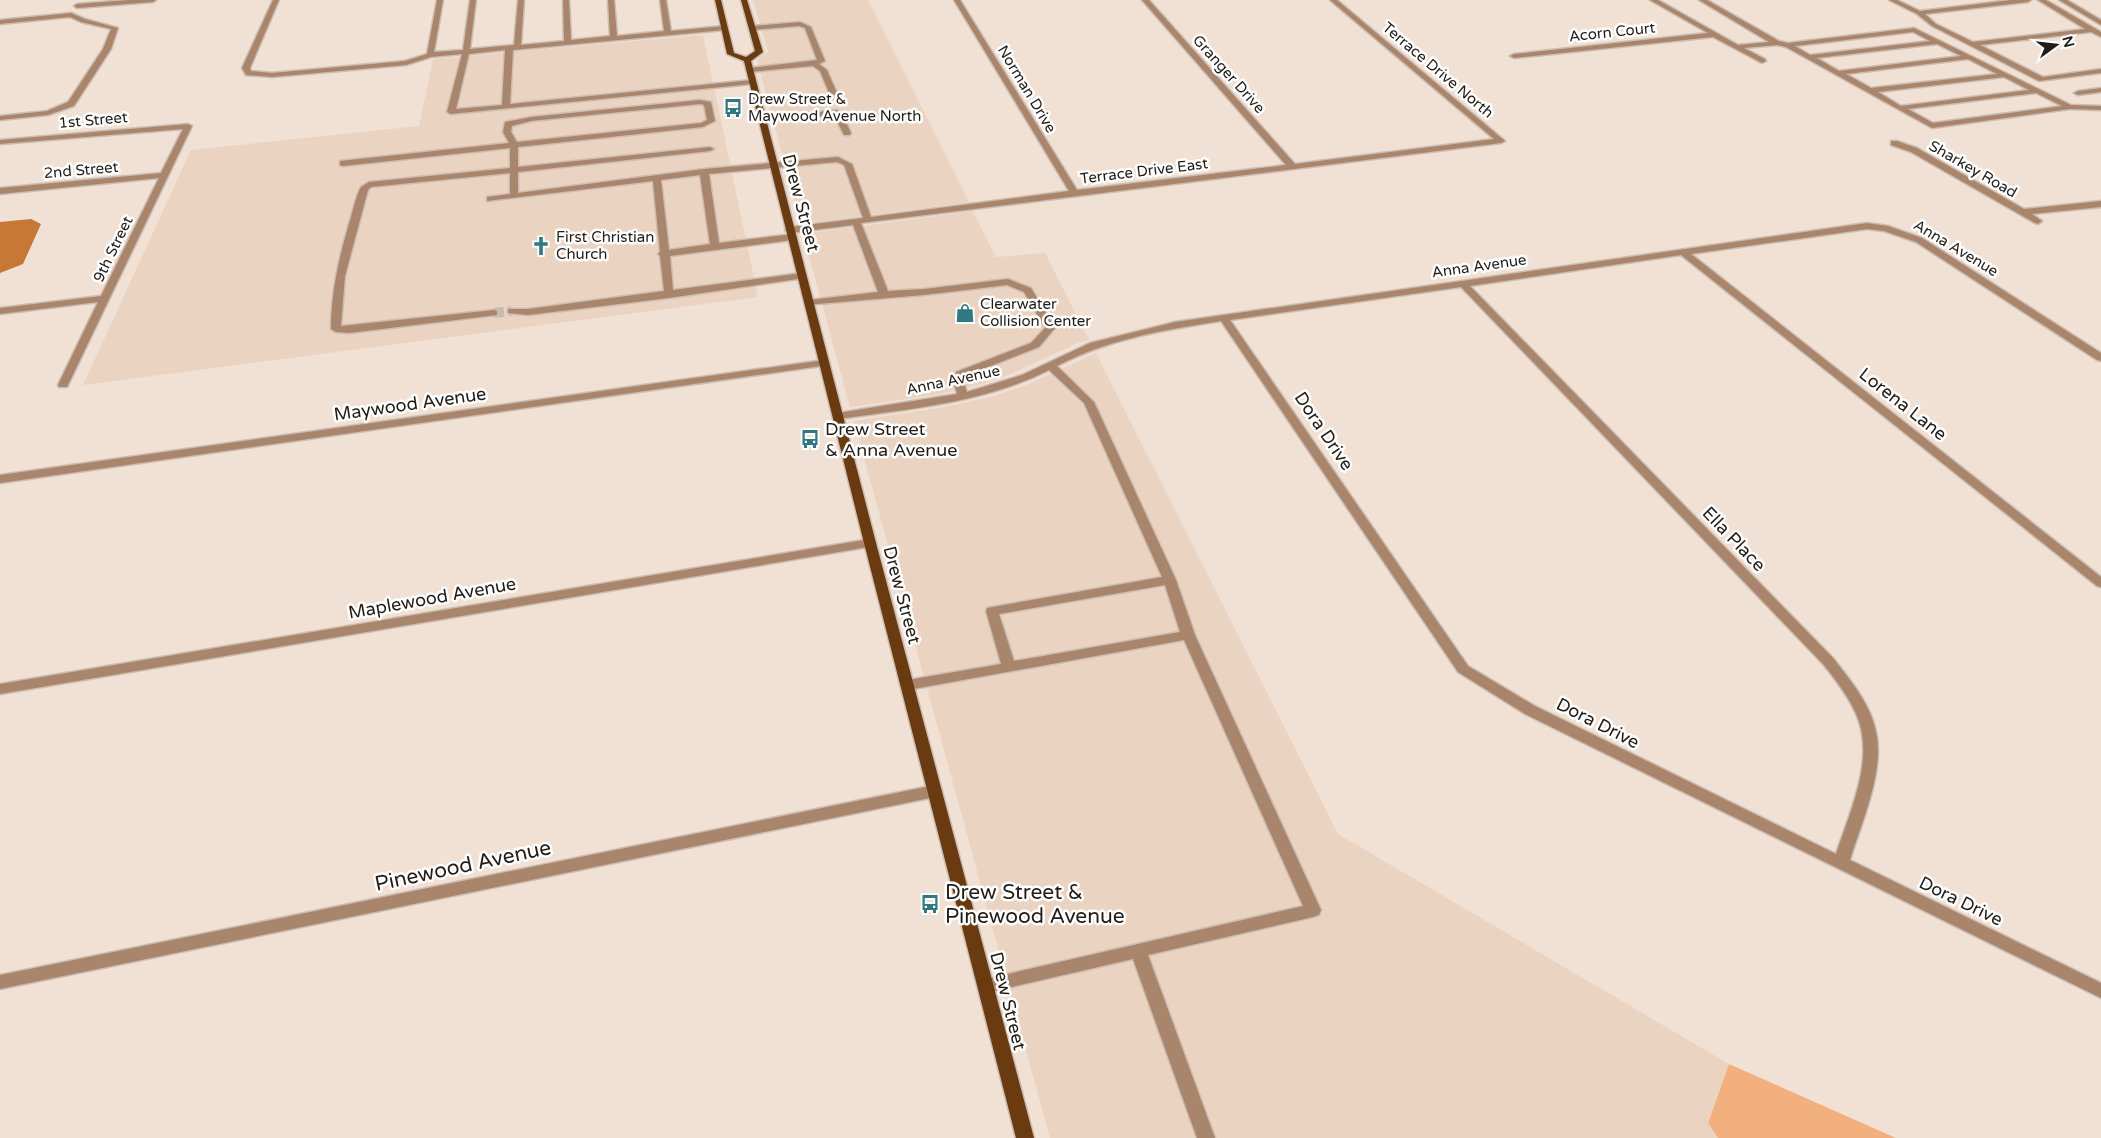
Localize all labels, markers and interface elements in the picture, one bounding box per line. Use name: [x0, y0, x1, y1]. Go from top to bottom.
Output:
street label: Terrace Drive North: [1379, 18, 1497, 122]
street label: Acorn Court: [1568, 18, 1656, 45]
north arrow: [2031, 20, 2081, 70]
street label: Granger Drive: [1189, 31, 1269, 117]
text: N: [2058, 34, 2078, 49]
street label: Norman Drive: [994, 42, 1060, 136]
place label: Drew Street & Maywood Avenue North: [748, 90, 921, 125]
bus stop icon: Drew Street & Maywood Avenue North: [722, 97, 744, 119]
street label: 1st Street: [58, 108, 128, 132]
street label: Sharkey Road: [1926, 137, 2020, 201]
street label: Drew Street: [777, 152, 825, 254]
street label: Terrace Drive East: [1079, 154, 1209, 188]
street label: 2nd Street: [43, 158, 119, 182]
street label: 9th Street: [89, 213, 137, 285]
street label: Anna Avenue: [1910, 216, 2002, 280]
place label: First Christian Church: [556, 228, 654, 263]
church icon: First Christian Church: [530, 235, 552, 257]
street label: Anna Avenue: [1431, 250, 1527, 282]
place label: Clearwater Collision Center: [980, 295, 1091, 330]
shop icon: Clearwater Collision Center: [954, 302, 976, 324]
street label: Anna Avenue: [904, 361, 1002, 399]
street label: Lorena Lane: [1855, 363, 1951, 445]
street label: Maywood Avenue: [332, 382, 488, 426]
street label: Dora Drive: [1290, 387, 1358, 475]
place label: Drew Street & Anna Avenue: [825, 418, 957, 461]
bus stop icon: Drew Street & Anna Avenue: [799, 428, 821, 450]
street label: Ella Place: [1698, 502, 1770, 576]
street label: Drew Street: [878, 544, 926, 646]
street label: Maplewood Avenue: [346, 572, 518, 624]
street label: Dora Drive: [1553, 693, 1643, 753]
street label: Pinewood Avenue: [373, 835, 554, 897]
street label: Dora Drive: [1916, 871, 2006, 931]
place label: Drew Street & Pinewood Avenue: [945, 880, 1125, 929]
bus stop icon: Drew Street & Pinewood Avenue: [919, 893, 941, 915]
street label: Drew Street: [985, 950, 1031, 1053]

